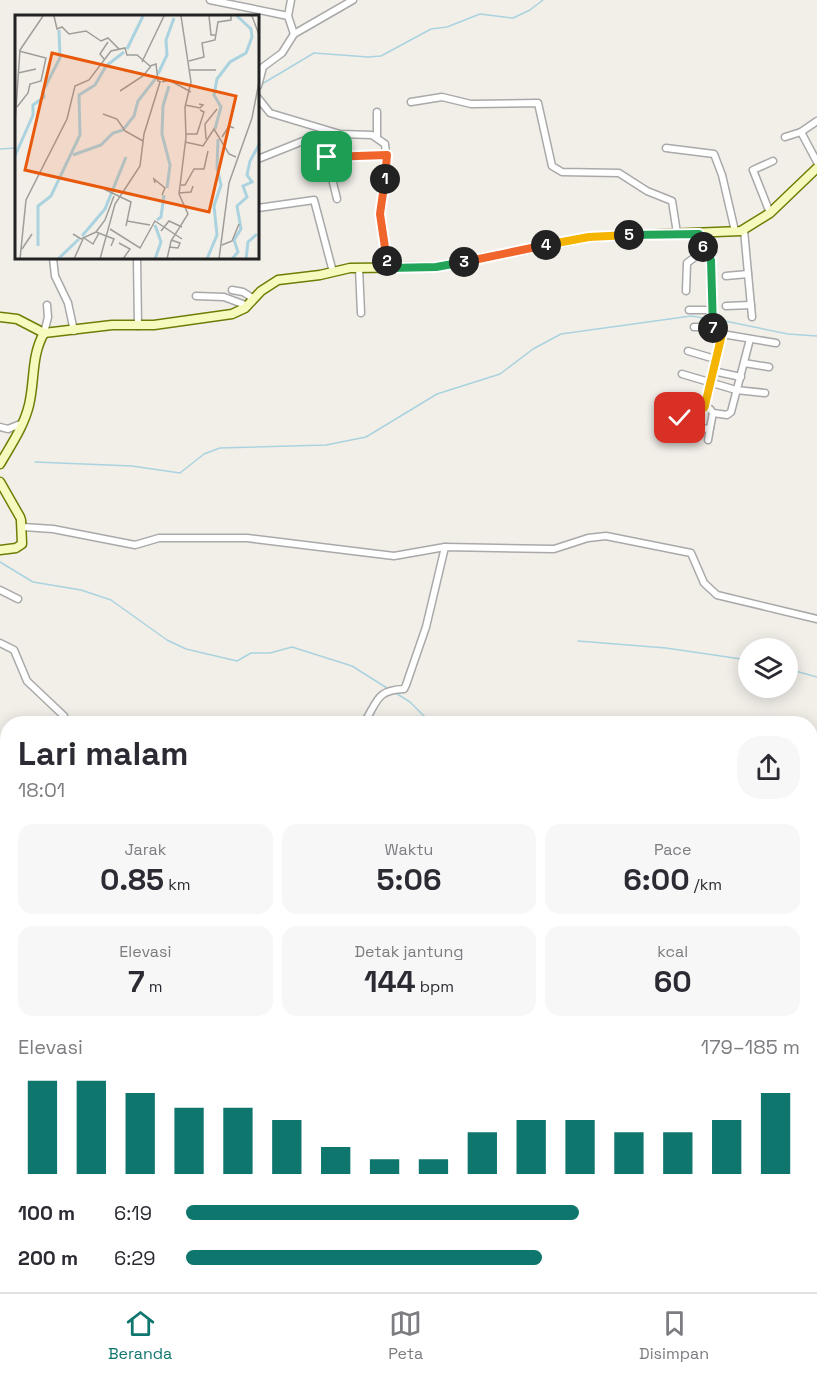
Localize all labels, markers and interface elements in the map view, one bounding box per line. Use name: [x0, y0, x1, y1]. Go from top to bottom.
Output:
inset map: [15, 15, 260, 260]
pin: [301, 131, 352, 182]
icon: arrive: [310, 140, 343, 173]
pin: 1: [370, 164, 400, 194]
text: 1: [381, 168, 389, 189]
pin: 5: [614, 220, 644, 250]
text: 5: [624, 224, 634, 245]
pin: 4: [531, 230, 561, 260]
pin: 6: [688, 232, 718, 262]
text: 4: [541, 234, 551, 255]
text: 6: [698, 236, 708, 257]
pin: 2: [372, 246, 402, 276]
pin: 3: [449, 247, 479, 277]
text: 2: [382, 250, 392, 271]
text: 3: [459, 251, 469, 272]
pin: 7: [698, 313, 728, 343]
text: 7: [709, 317, 717, 338]
pin: [654, 392, 705, 443]
icon: check: [663, 401, 696, 434]
map controls: [738, 638, 798, 698]
button: layers: [738, 638, 798, 698]
text: Lari malam: [18, 733, 188, 775]
button: share: [737, 736, 800, 799]
text: 18:01: [18, 777, 65, 803]
text: Jarak: [124, 839, 166, 860]
text: Waktu: [385, 839, 433, 860]
text: Pace: [654, 839, 691, 860]
text: 0.85: [100, 860, 164, 899]
text: 5:06: [377, 860, 441, 899]
text: 6:00: [623, 860, 690, 899]
text: km: [164, 874, 191, 895]
text: /km: [690, 874, 722, 895]
text: Elevasi: [119, 941, 171, 962]
text: Detak jantung: [355, 941, 463, 962]
text: kcal: [657, 941, 688, 962]
text: 7: [128, 962, 145, 1001]
text: 144: [364, 962, 416, 1001]
text: 60: [654, 962, 692, 1001]
text: m: [145, 976, 163, 997]
text: bpm: [416, 976, 454, 997]
text: Elevasi: [18, 1034, 83, 1060]
text: 179–185 m: [701, 1034, 800, 1060]
text: 100 m: [18, 1200, 75, 1226]
text: 6:19: [114, 1200, 152, 1226]
text: 200 m: [18, 1245, 78, 1271]
text: 6:29: [114, 1245, 156, 1271]
tab: Beranda: [108, 1307, 172, 1364]
tab: Peta: [388, 1307, 423, 1364]
tab: Disimpan: [639, 1307, 709, 1364]

